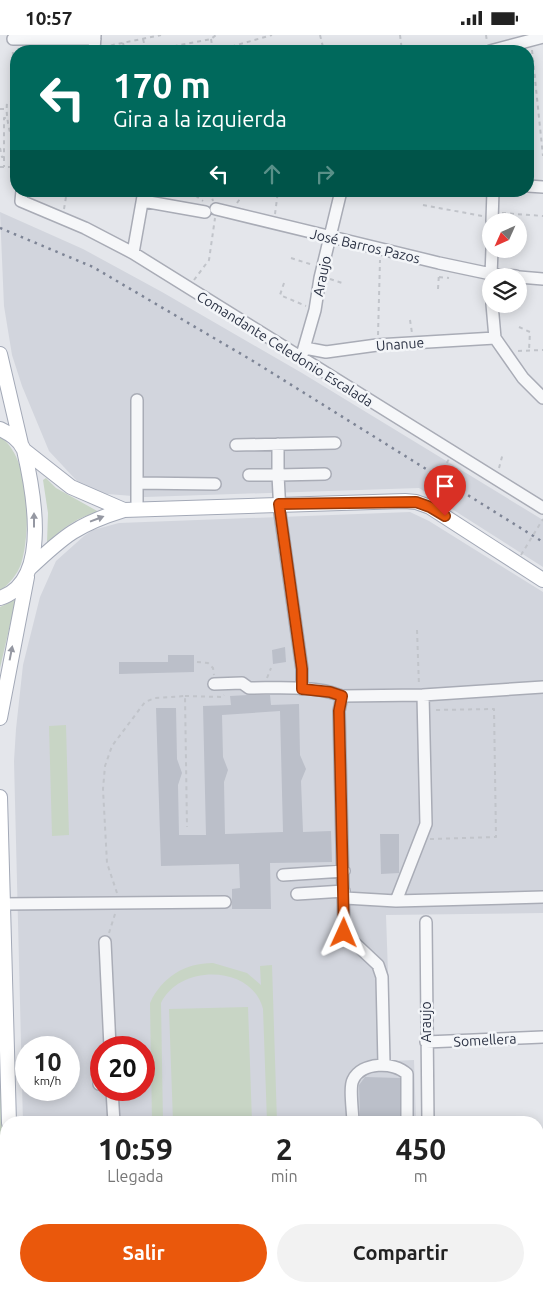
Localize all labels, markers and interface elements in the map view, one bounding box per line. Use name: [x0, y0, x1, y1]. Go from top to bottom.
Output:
text: 10:57: [25, 7, 73, 29]
icon: left: [30, 65, 95, 130]
text: 170 m: [113, 65, 211, 105]
text: Gira a la izquierda: [113, 106, 287, 131]
icon: left: [205, 160, 233, 188]
icon: ahead: [258, 160, 286, 188]
icon: right: [311, 160, 339, 188]
north arrow: [482, 213, 528, 257]
map controls: [482, 213, 527, 313]
street label: José Barros Pazos: [309, 226, 421, 266]
street label: Araujo: [310, 254, 334, 298]
button: layers: [482, 268, 527, 313]
street label: Comandante Celedonio Escalada: [194, 288, 376, 410]
street label: Unanue: [375, 334, 425, 354]
pin: [424, 465, 466, 516]
icon: arrive: [431, 472, 459, 500]
one-way arrow: [30, 511, 38, 527]
one-way arrow: [89, 515, 104, 522]
one-way arrow: [7, 645, 15, 660]
position arrow: [317, 906, 369, 958]
street label: Araujo: [418, 1001, 434, 1043]
street label: Somellera: [453, 1030, 517, 1050]
speed limit sign: 20: [90, 1036, 155, 1101]
text: 10: [33, 1048, 62, 1076]
text: km/h: [34, 1074, 61, 1087]
text: 10:59: [98, 1132, 173, 1166]
text: 2: [276, 1132, 293, 1166]
text: 450: [395, 1132, 446, 1166]
text: Llegada: [107, 1167, 163, 1185]
text: min: [271, 1167, 298, 1185]
text: m: [414, 1167, 428, 1185]
button: Salir: [20, 1224, 267, 1282]
button: Compartir: [277, 1224, 524, 1282]

